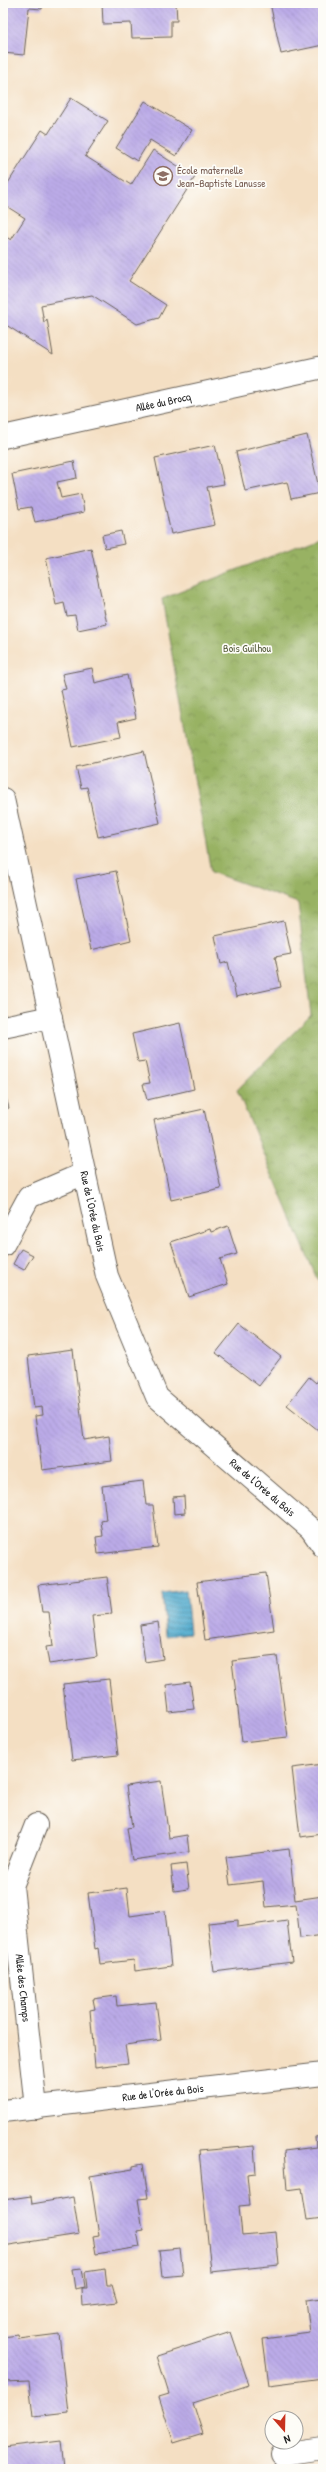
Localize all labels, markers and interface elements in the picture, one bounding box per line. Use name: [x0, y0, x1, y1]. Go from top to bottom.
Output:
place label: École maternelle Jean-Baptiste Lanusse: [177, 163, 266, 190]
school or university icon: École maternelle Jean-Baptiste Lanusse: [152, 165, 174, 187]
street label: Allée du Brocq: [134, 389, 192, 415]
park label: Bois Guilhou: [223, 641, 271, 655]
street label: Rue de l'Orée du Bois: [77, 1170, 108, 1253]
street label: Rue de l'Orée du Bois: [227, 1455, 298, 1519]
street label: Allée des Champs: [12, 1953, 34, 2023]
street label: Rue de l'Orée du Bois: [121, 2081, 204, 2104]
north arrow: [264, 2410, 304, 2450]
text: N: [282, 2432, 293, 2447]

